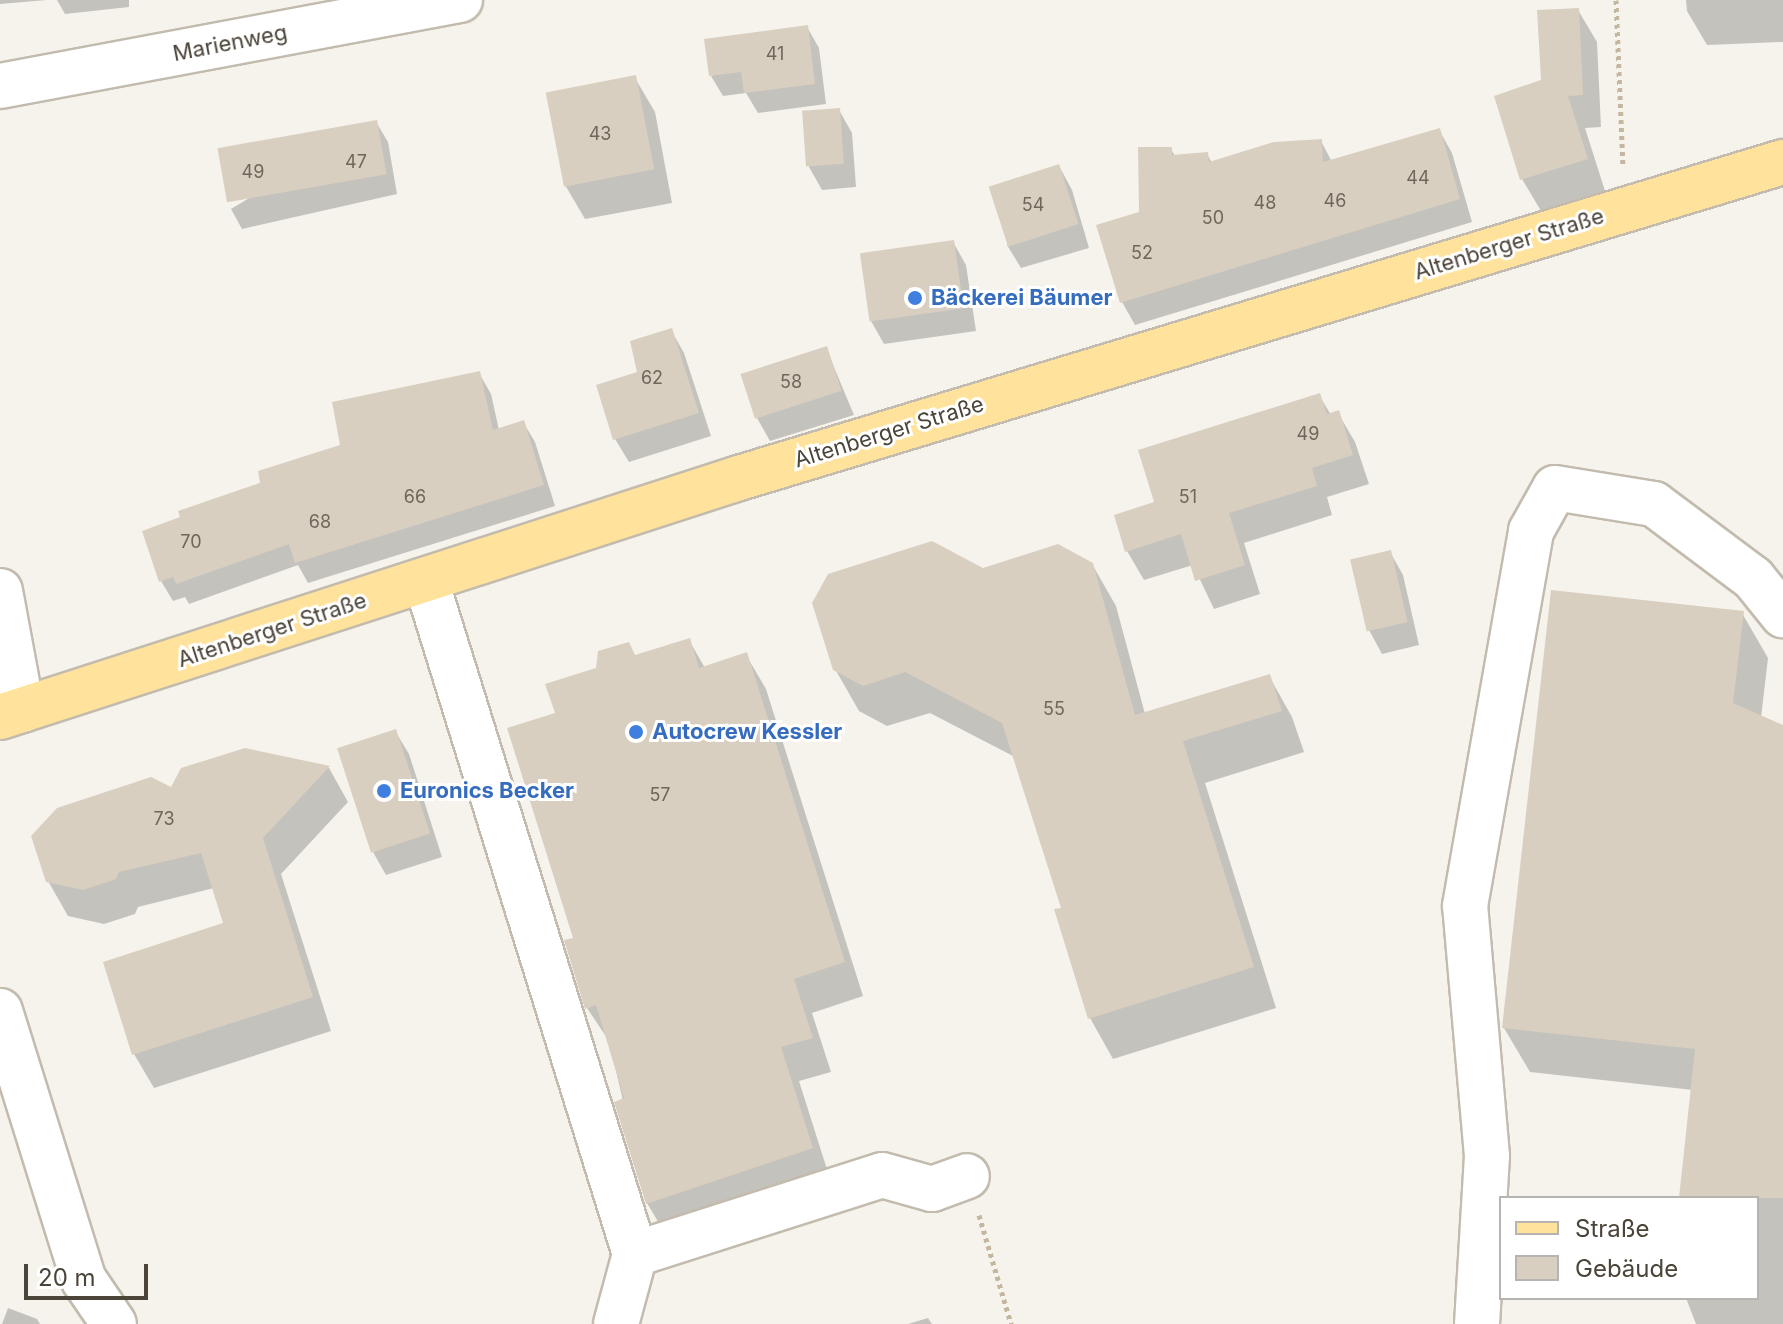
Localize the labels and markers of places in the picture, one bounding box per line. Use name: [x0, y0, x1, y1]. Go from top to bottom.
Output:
place label: Bäckerei Bäumer: [931, 285, 1113, 311]
marker: Bäckerei Bäumer: [906, 289, 924, 307]
place label: Autocrew Kessler: [652, 719, 842, 745]
marker: Autocrew Kessler: [627, 723, 645, 741]
place label: Euronics Becker: [400, 778, 574, 804]
marker: Euronics Becker: [375, 782, 393, 800]

